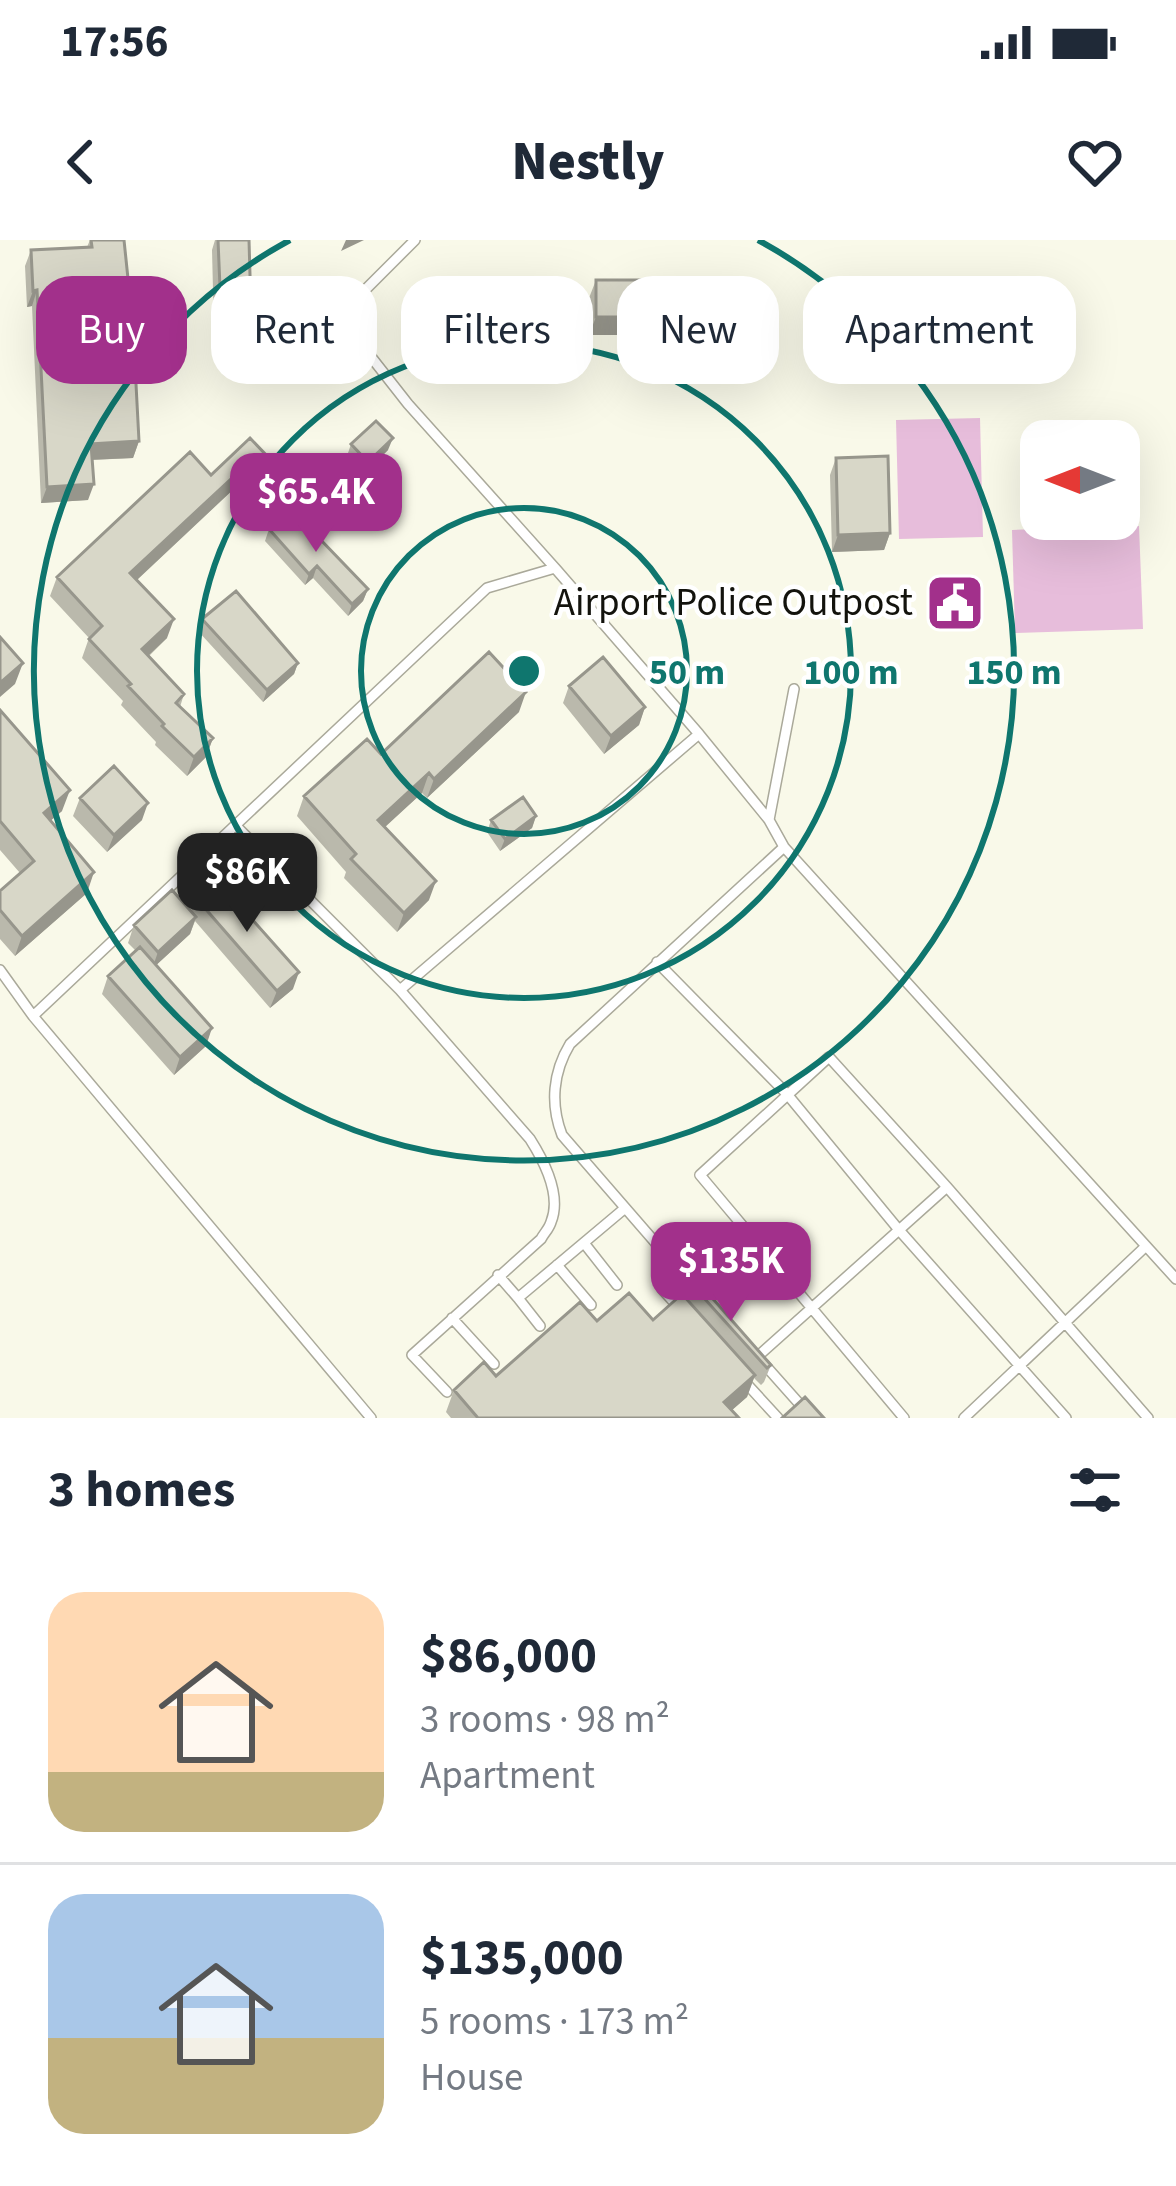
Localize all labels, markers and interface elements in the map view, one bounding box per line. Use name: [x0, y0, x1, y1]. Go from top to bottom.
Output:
text: 17:56: [60, 10, 169, 74]
text: Nestly: [512, 124, 664, 201]
icon: back: [48, 129, 114, 195]
icon: heart: [1062, 129, 1128, 195]
chip: Buy: [36, 276, 187, 384]
chip: Rent: [211, 276, 377, 384]
chip: Filters: [401, 276, 593, 384]
chip: New: [617, 276, 779, 384]
chip: Apartment: [803, 276, 1076, 384]
north arrow: [1020, 420, 1140, 540]
map controls: [1020, 420, 1140, 540]
pin: $65.4K: [218, 453, 414, 555]
text: $65.4K: [257, 464, 375, 520]
public building icon: Airport Police Outpost: [924, 572, 986, 634]
place label: Airport Police Outpost: [554, 575, 913, 631]
text: 50 m: [649, 647, 725, 698]
text: 100 m: [803, 647, 899, 698]
text: 150 m: [966, 647, 1062, 698]
centre of rings: [503, 650, 545, 692]
pin: $86K: [176, 833, 318, 935]
text: $86K: [204, 844, 290, 900]
pin: $135K: [647, 1222, 815, 1324]
text: $135K: [678, 1233, 784, 1289]
text: 3 homes: [48, 1454, 235, 1526]
icon: filters: [1062, 1457, 1128, 1523]
text: $86,000: [420, 1620, 597, 1692]
icon: home: [144, 1640, 288, 1784]
text: 3 rooms · 98 m²: [420, 1692, 670, 1748]
text: Apartment: [420, 1748, 595, 1804]
text: $135,000: [420, 1922, 624, 1994]
icon: home: [144, 1942, 288, 2086]
text: 5 rooms · 173 m²: [420, 1994, 689, 2050]
text: House: [420, 2050, 523, 2106]

